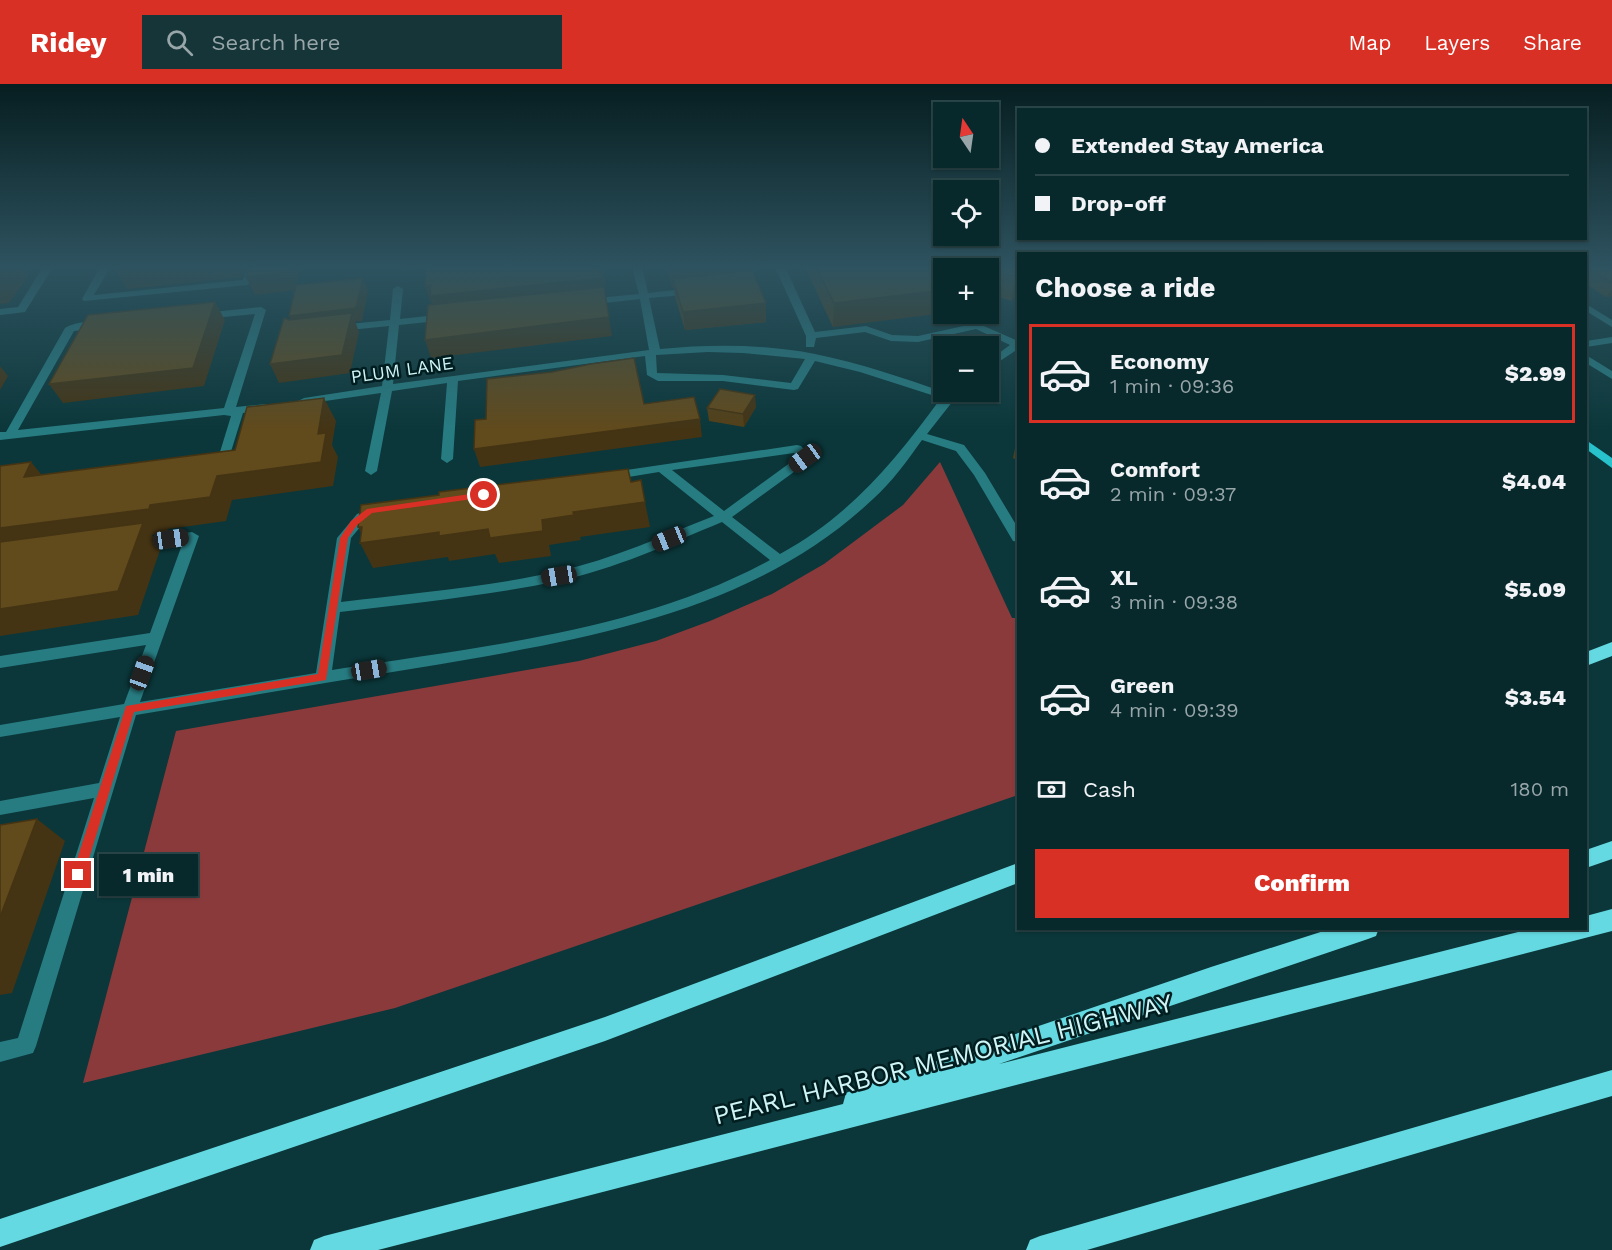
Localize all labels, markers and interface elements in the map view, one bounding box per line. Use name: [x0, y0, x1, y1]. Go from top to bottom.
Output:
search box: [142, 15, 562, 69]
text: Ridey: [30, 26, 106, 59]
icon: search: [163, 26, 196, 59]
text: Search here: [211, 30, 340, 55]
text: Map: [1348, 30, 1391, 55]
text: Layers: [1424, 30, 1490, 55]
text: Share: [1523, 30, 1582, 55]
north arrow: [933, 102, 999, 168]
map controls: [933, 102, 999, 402]
text: Extended Stay America: [1071, 133, 1324, 158]
button: locate: [933, 180, 999, 246]
text: Drop-off: [1071, 191, 1166, 216]
button: +: [933, 258, 999, 324]
text: Choose a ride: [1035, 272, 1215, 304]
button: −: [933, 336, 999, 402]
icon: car: [1038, 347, 1092, 401]
text: Economy: [1110, 349, 1209, 374]
street label: PLUM LANE: [349, 352, 454, 387]
text: $2.99: [1505, 361, 1566, 386]
text: 1 min · 09:36: [1110, 374, 1234, 398]
car: [785, 440, 825, 476]
icon: car: [1038, 455, 1092, 509]
text: Comfort: [1110, 457, 1200, 482]
text: $4.04: [1502, 469, 1566, 494]
route start: [470, 481, 497, 508]
text: 2 min · 09:37: [1110, 482, 1236, 506]
car: [649, 524, 689, 554]
car: [152, 528, 190, 550]
icon: car: [1038, 563, 1092, 617]
car: [540, 564, 578, 588]
text: XL: [1110, 565, 1138, 590]
text: $5.09: [1505, 577, 1566, 602]
text: 3 min · 09:38: [1110, 590, 1238, 614]
car: [127, 653, 157, 693]
car: [350, 658, 388, 682]
icon: car: [1038, 671, 1092, 725]
text: Green: [1110, 673, 1174, 698]
text: $3.54: [1505, 685, 1566, 710]
text: 4 min · 09:39: [1110, 698, 1239, 722]
icon: cash: [1035, 773, 1068, 806]
text: Cash: [1083, 777, 1136, 802]
text: 180 m: [1511, 777, 1569, 801]
button: Confirm: [1035, 849, 1569, 918]
callout: 1 min: [99, 854, 198, 896]
route end: [64, 861, 91, 888]
text: 1 min: [123, 863, 174, 887]
street label: PEARL HARBOR MEMORIAL HIGHWAY: [710, 987, 1176, 1131]

